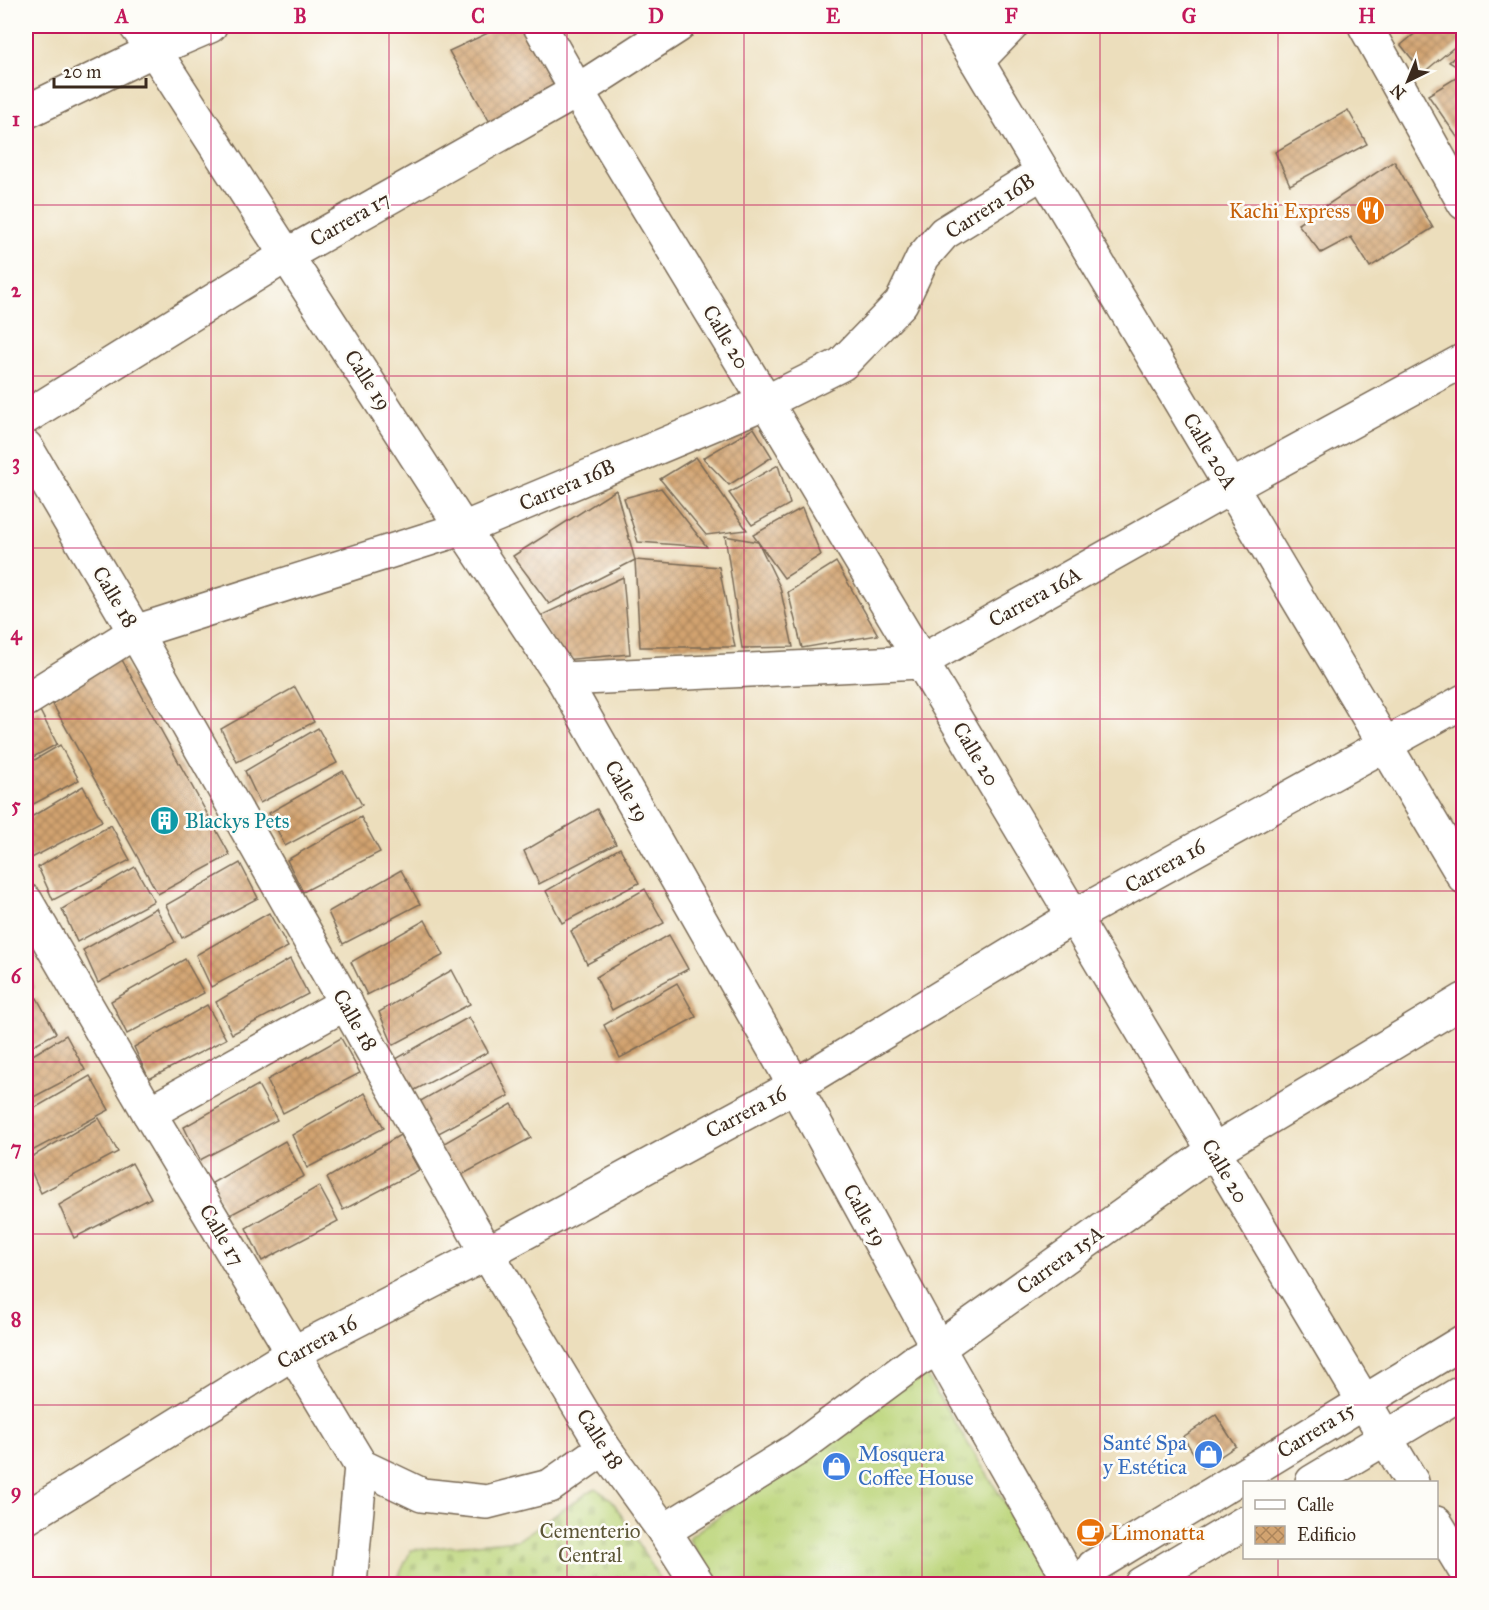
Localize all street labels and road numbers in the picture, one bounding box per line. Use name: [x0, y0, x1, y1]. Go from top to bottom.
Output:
street label: Carrera 16B: [940, 167, 1040, 245]
street label: Carrera 17: [305, 186, 395, 252]
street label: Calle 20: [697, 300, 755, 374]
street label: Calle 19: [339, 345, 397, 415]
street label: Calle 20A: [1177, 408, 1243, 494]
street label: Carrera 16B: [515, 453, 619, 517]
street label: Calle 18: [87, 561, 143, 633]
street label: Carrera 16A: [984, 561, 1086, 633]
street label: Calle 20: [947, 717, 1005, 791]
street label: Calle 19: [599, 755, 655, 827]
street label: Carrera 16: [1120, 833, 1211, 899]
street label: Calle 18: [327, 984, 383, 1056]
street label: Carrera 16: [701, 1079, 792, 1144]
street label: Calle 20: [1196, 1134, 1254, 1208]
street label: Calle 19: [837, 1179, 893, 1251]
street label: Calle 17: [194, 1199, 250, 1271]
street label: Carrera 15A: [1012, 1220, 1108, 1300]
street label: Carrera 16: [272, 1309, 363, 1375]
street label: Carrera 15: [1272, 1396, 1360, 1464]
street label: Calle 18: [571, 1404, 629, 1474]

